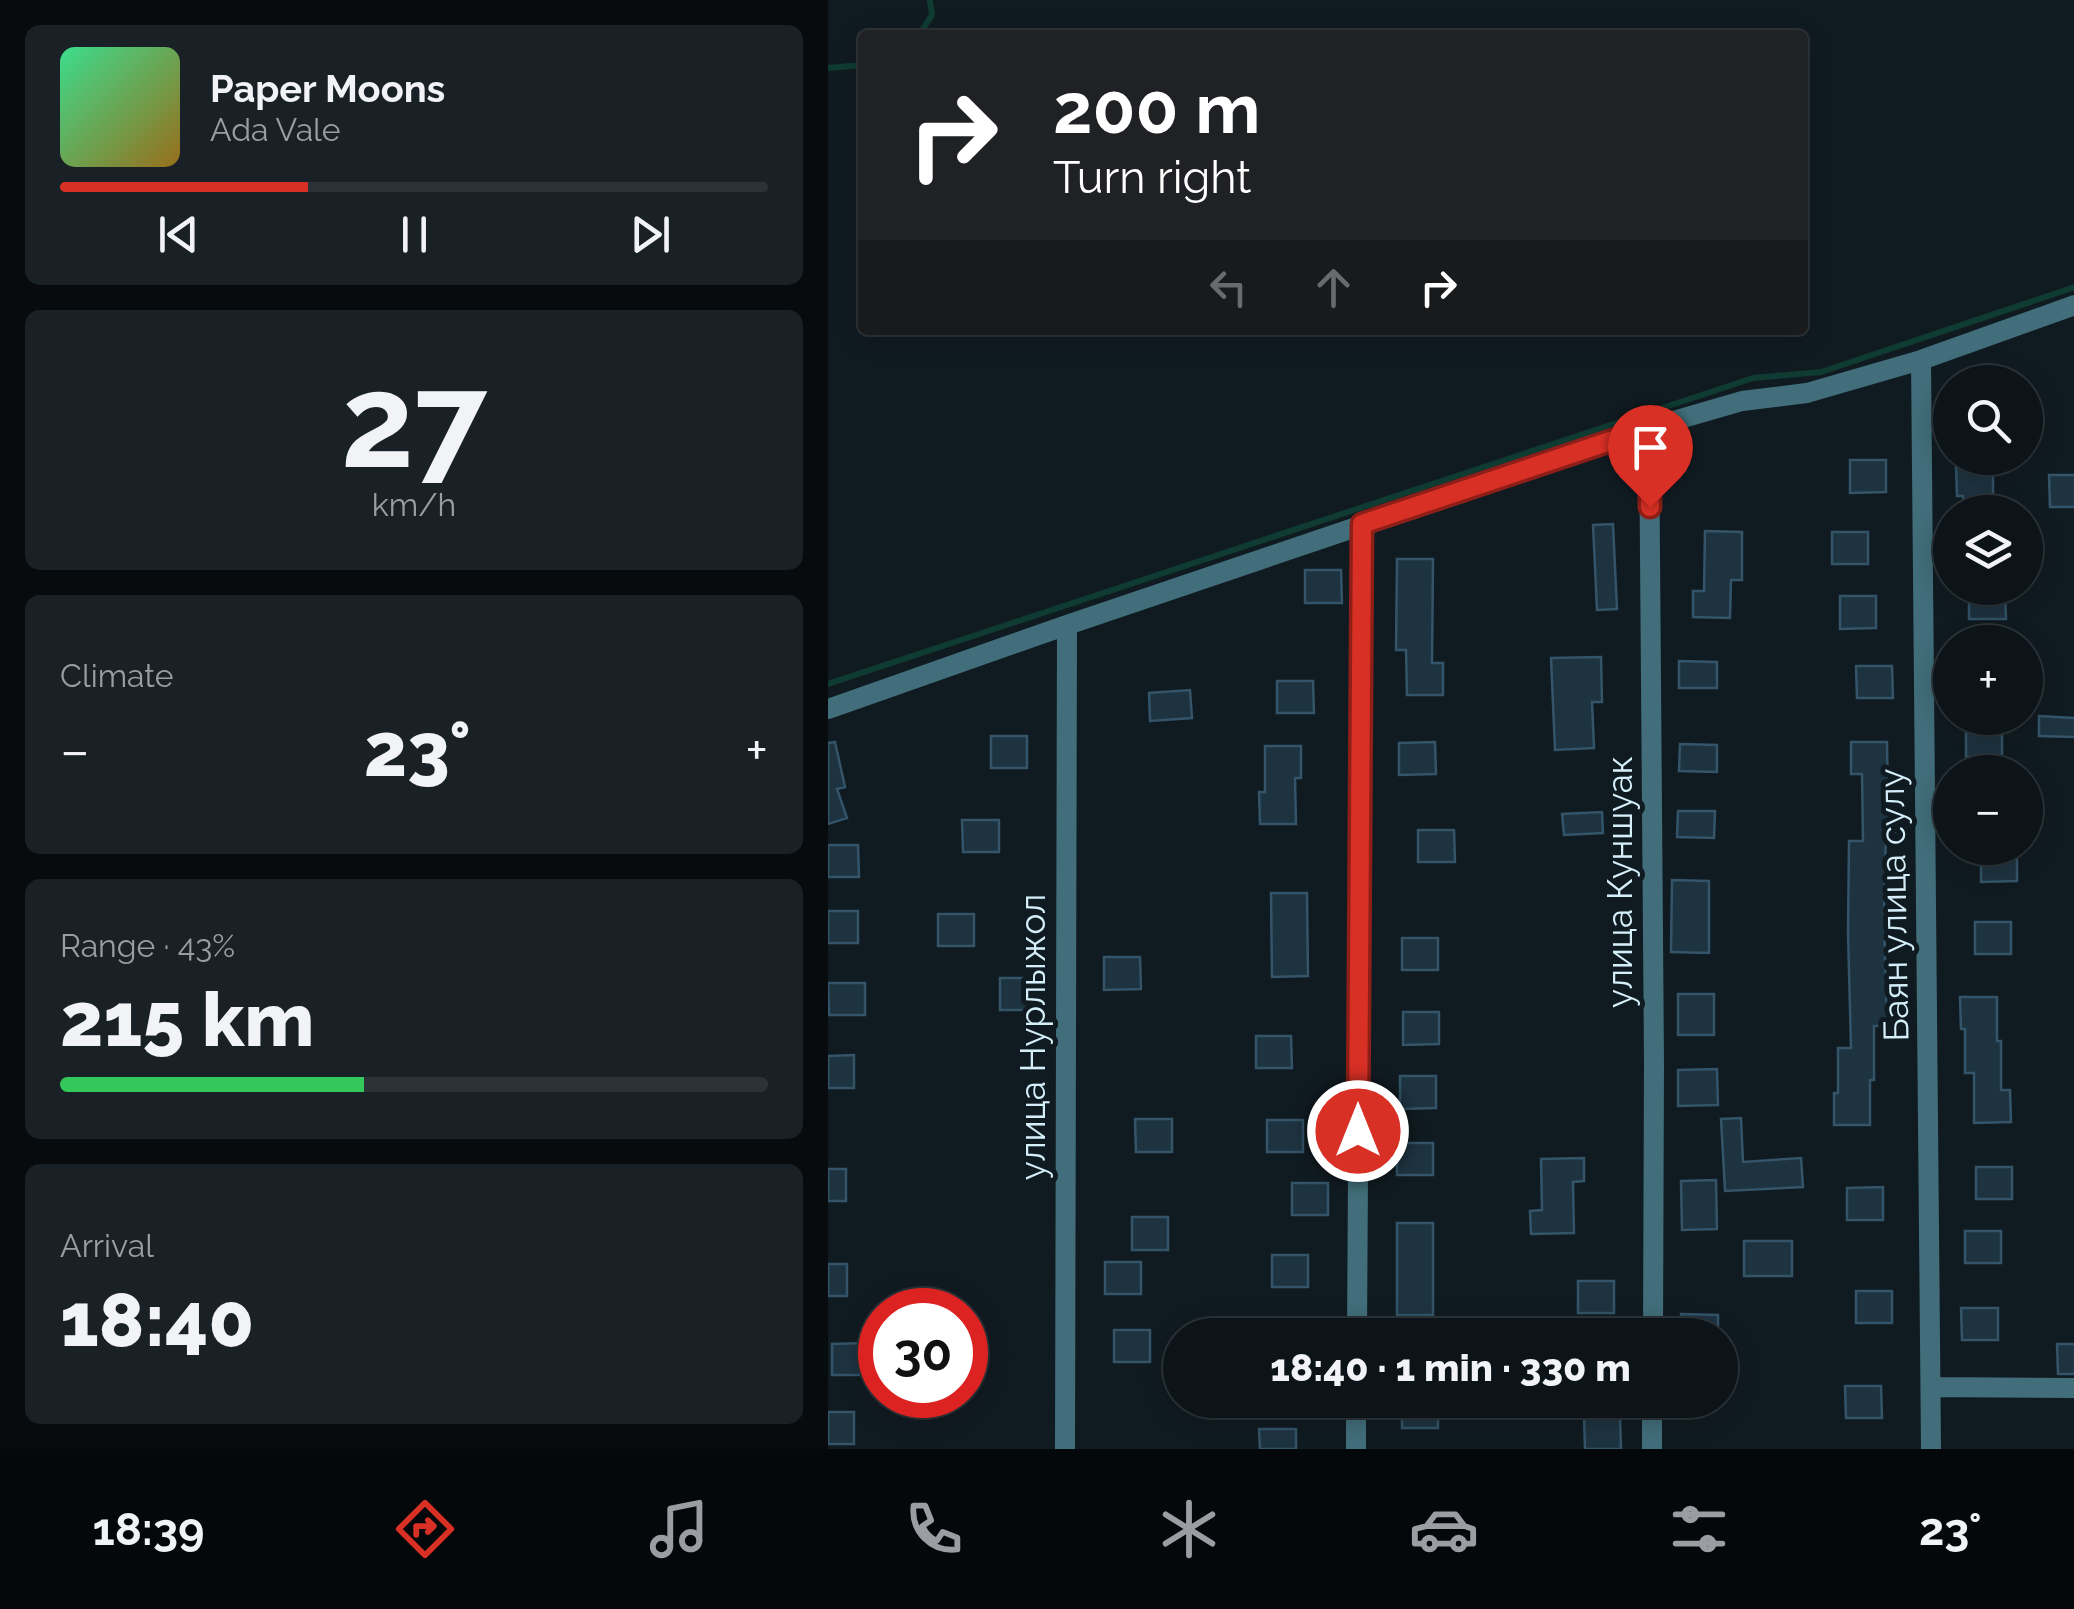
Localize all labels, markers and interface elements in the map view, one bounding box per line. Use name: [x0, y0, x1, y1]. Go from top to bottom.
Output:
text: Paper Moons: [210, 66, 445, 111]
text: 200 m: [1053, 67, 1260, 149]
icon: right: [888, 70, 1018, 200]
text: Ada Vale: [210, 111, 341, 148]
text: Turn right: [1053, 151, 1251, 204]
icon: previous: [151, 207, 206, 262]
icon: pause: [387, 207, 442, 262]
icon: next: [623, 207, 678, 262]
icon: left: [1201, 260, 1256, 315]
icon: ahead: [1306, 260, 1361, 315]
icon: right: [1411, 260, 1466, 315]
text: 27: [341, 345, 487, 497]
map controls: [1933, 365, 2043, 865]
button: search: [1933, 365, 2043, 475]
pin: [1608, 405, 1693, 508]
icon: arrive: [1623, 420, 1678, 475]
text: km/h: [372, 486, 456, 523]
button: layers: [1933, 495, 2043, 605]
button: +: [1933, 625, 2043, 735]
text: Climate: [60, 657, 174, 694]
text: 23°: [364, 705, 471, 794]
text: −: [60, 718, 90, 783]
text: +: [745, 718, 768, 783]
button: −: [1933, 755, 2043, 865]
street label: улица Куншуак: [1599, 756, 1640, 1008]
street label: Баян улица сулу: [1871, 768, 1916, 1042]
street label: улица Нурлыжол: [1012, 894, 1053, 1180]
text: Range · 43%: [60, 927, 235, 964]
text: 215 km: [60, 975, 314, 1064]
position arrow: [1306, 1079, 1410, 1183]
text: Arrival: [60, 1227, 154, 1264]
text: 18:40: [60, 1275, 254, 1364]
speed limit sign: 30: [858, 1288, 988, 1418]
text: 18:40 · 1 min · 330 m: [1270, 1345, 1631, 1390]
icon: directions: [390, 1494, 460, 1564]
icon: music: [644, 1494, 714, 1564]
icon: phone: [899, 1494, 969, 1564]
icon: climate: [1154, 1494, 1224, 1564]
icon: car: [1409, 1494, 1479, 1564]
icon: filters: [1664, 1494, 1734, 1564]
text: 18:39: [92, 1503, 205, 1556]
text: 23°: [1919, 1503, 1982, 1556]

